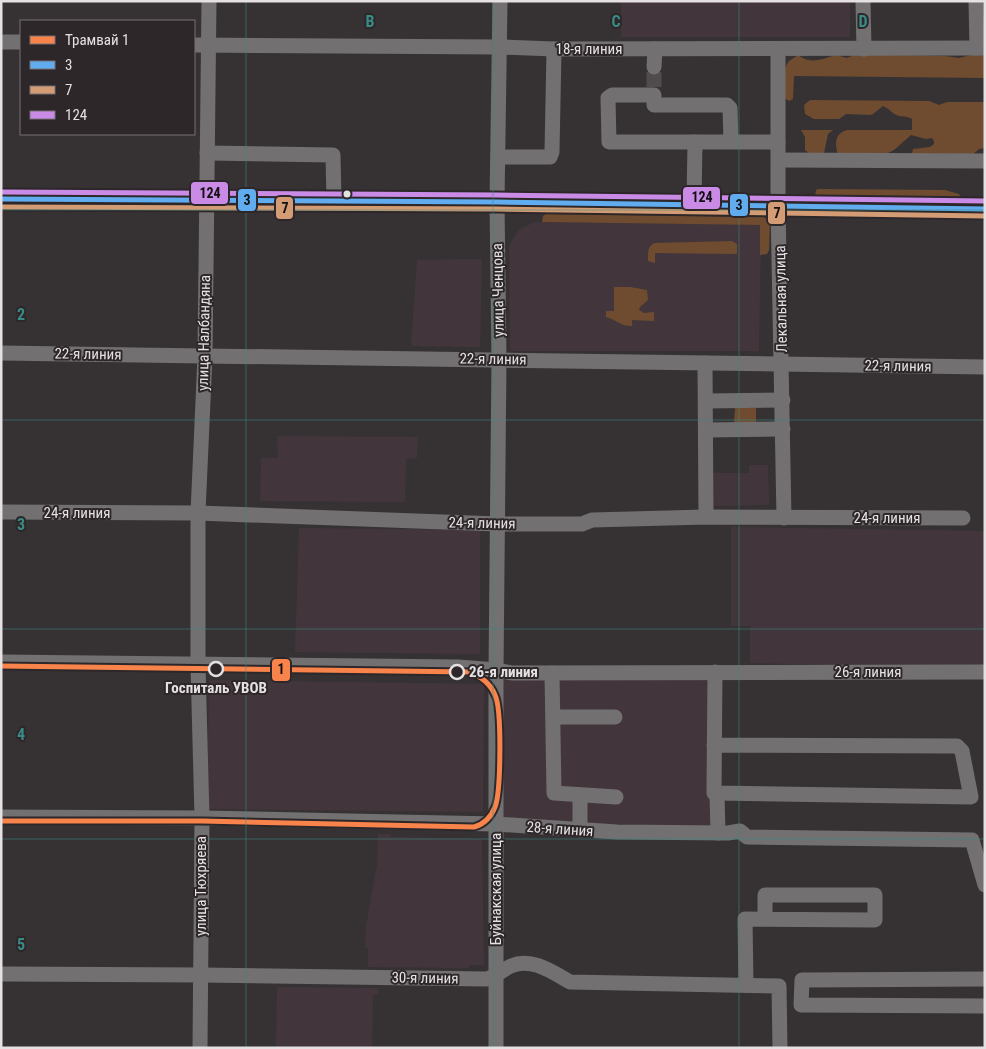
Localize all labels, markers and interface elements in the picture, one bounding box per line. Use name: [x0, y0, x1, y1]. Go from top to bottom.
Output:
text: B: [366, 12, 375, 31]
text: C: [611, 12, 621, 31]
text: D: [858, 12, 868, 31]
legend: [20, 20, 195, 135]
text: Трамвай 1: [65, 31, 130, 49]
street label: 18-я линия: [555, 40, 623, 58]
text: 3: [65, 56, 72, 74]
text: 7: [65, 81, 72, 99]
text: 124: [65, 106, 87, 124]
line badge: 124: [190, 181, 229, 205]
text: 124: [199, 185, 221, 201]
line badge: 124: [682, 186, 721, 210]
line badge: 3: [237, 188, 257, 212]
unlabelled marker: [342, 189, 352, 199]
text: 124: [691, 189, 713, 205]
text: 3: [243, 192, 251, 208]
line badge: 3: [729, 193, 749, 217]
line badge: 7: [275, 196, 294, 220]
text: 3: [735, 197, 743, 213]
text: 7: [281, 200, 289, 216]
line badge: 7: [767, 201, 786, 225]
text: 7: [773, 205, 781, 221]
street label: улица Ченцова: [488, 243, 508, 337]
street label: Лекальная улица: [771, 245, 791, 353]
street label: улица Налбандяна: [194, 275, 214, 391]
text: 2: [17, 305, 25, 324]
street label: 22-я линия: [54, 344, 122, 364]
street label: 22-я линия: [459, 349, 527, 369]
street label: 22-я линия: [864, 356, 932, 376]
street label: 24-я линия: [43, 504, 111, 522]
street label: 24-я линия: [853, 509, 921, 527]
street label: 24-я линия: [448, 513, 516, 533]
text: 3: [17, 515, 25, 534]
line badge: 1: [271, 658, 291, 682]
marker: Госпиталь УВОВ: [208, 661, 224, 677]
text: 1: [277, 661, 285, 677]
place label: 26-я линия: [469, 663, 538, 681]
street label: 26-я линия: [834, 663, 902, 681]
marker: 26-я линия: [449, 664, 465, 680]
place label: Госпиталь УВОВ: [165, 679, 267, 697]
text: 4: [17, 725, 25, 744]
street label: 28-я линия: [526, 818, 594, 840]
street label: Буйнакская улица: [487, 833, 505, 945]
street label: улица Тюхряева: [192, 836, 210, 936]
text: 5: [17, 935, 25, 954]
street label: 30-я линия: [391, 968, 459, 988]

